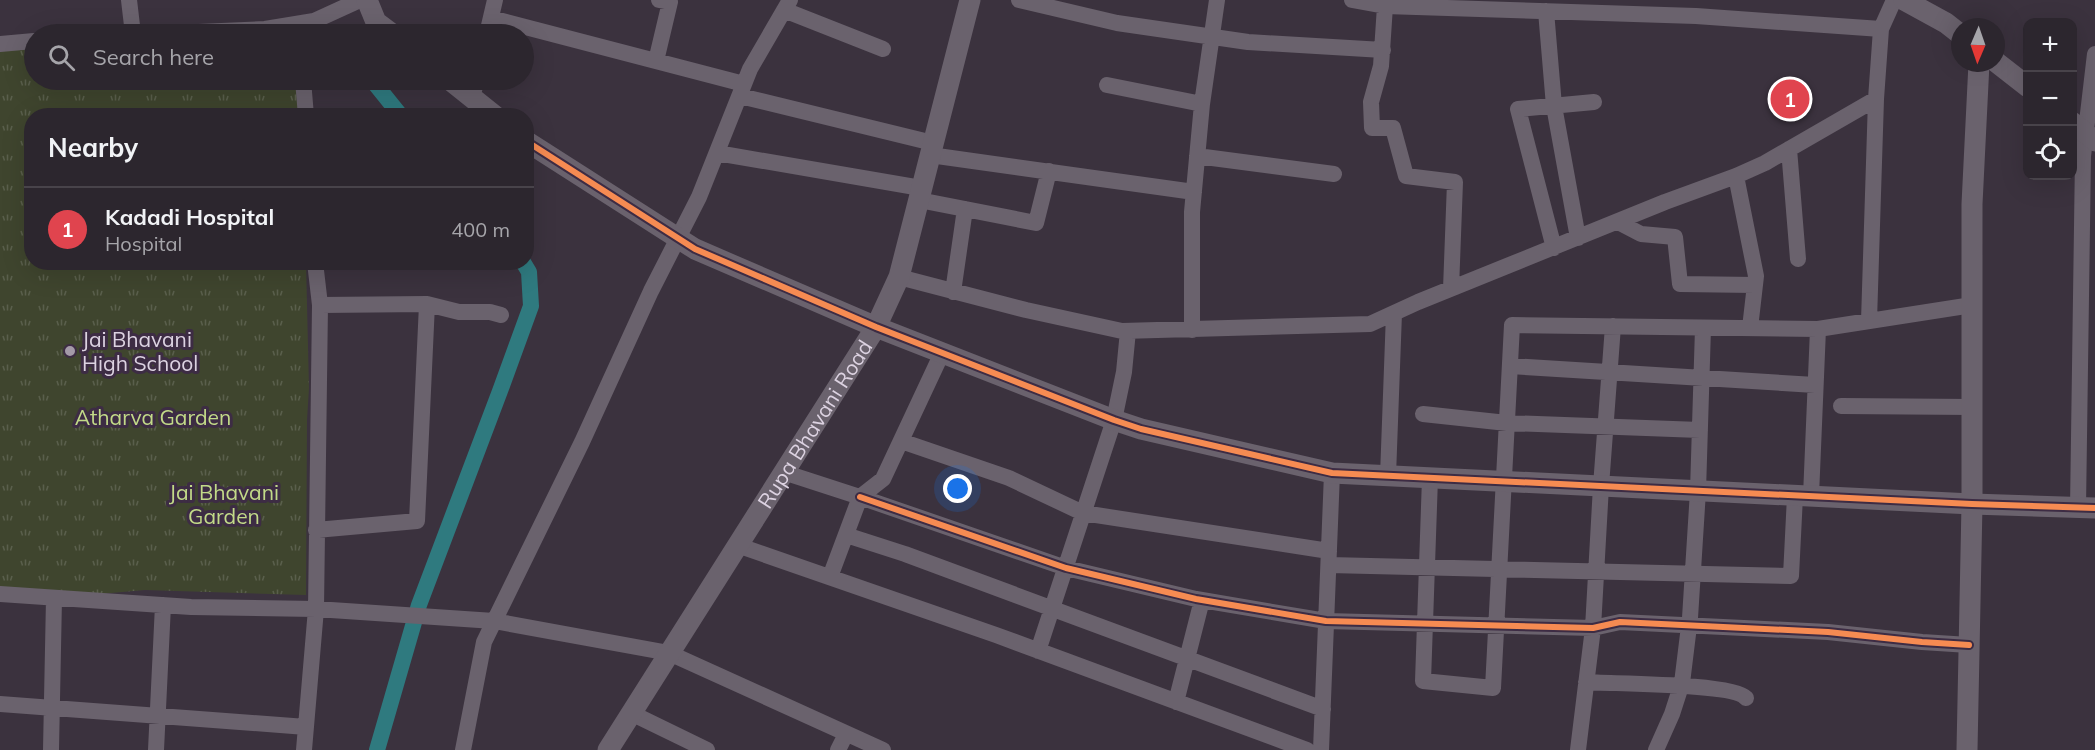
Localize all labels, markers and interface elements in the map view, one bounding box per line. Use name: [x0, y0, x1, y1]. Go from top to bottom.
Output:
north arrow: [1951, 18, 2005, 72]
map controls: [2023, 18, 2077, 180]
button: +: [2023, 18, 2077, 72]
search box: [24, 24, 534, 90]
icon: search: [45, 41, 78, 74]
text: Search here: [93, 43, 214, 71]
button: −: [2023, 72, 2077, 126]
pin: 1: [1770, 76, 1810, 122]
button: locate: [2023, 126, 2077, 180]
text: Nearby: [48, 131, 138, 164]
text: Kadadi Hospital: [105, 203, 274, 231]
text: 1: [62, 217, 74, 242]
text: 400 m: [451, 217, 510, 242]
text: Hospital: [105, 231, 182, 256]
place label: Jai Bhavani High School: [82, 326, 198, 376]
street label: Rupa Bhavani Road: [752, 335, 878, 513]
marker: Jai Bhavani High School: [63, 344, 77, 358]
park label: Atharva Garden: [75, 404, 231, 430]
your location: [943, 474, 972, 503]
park label: Jai Bhavani Garden: [169, 479, 279, 529]

